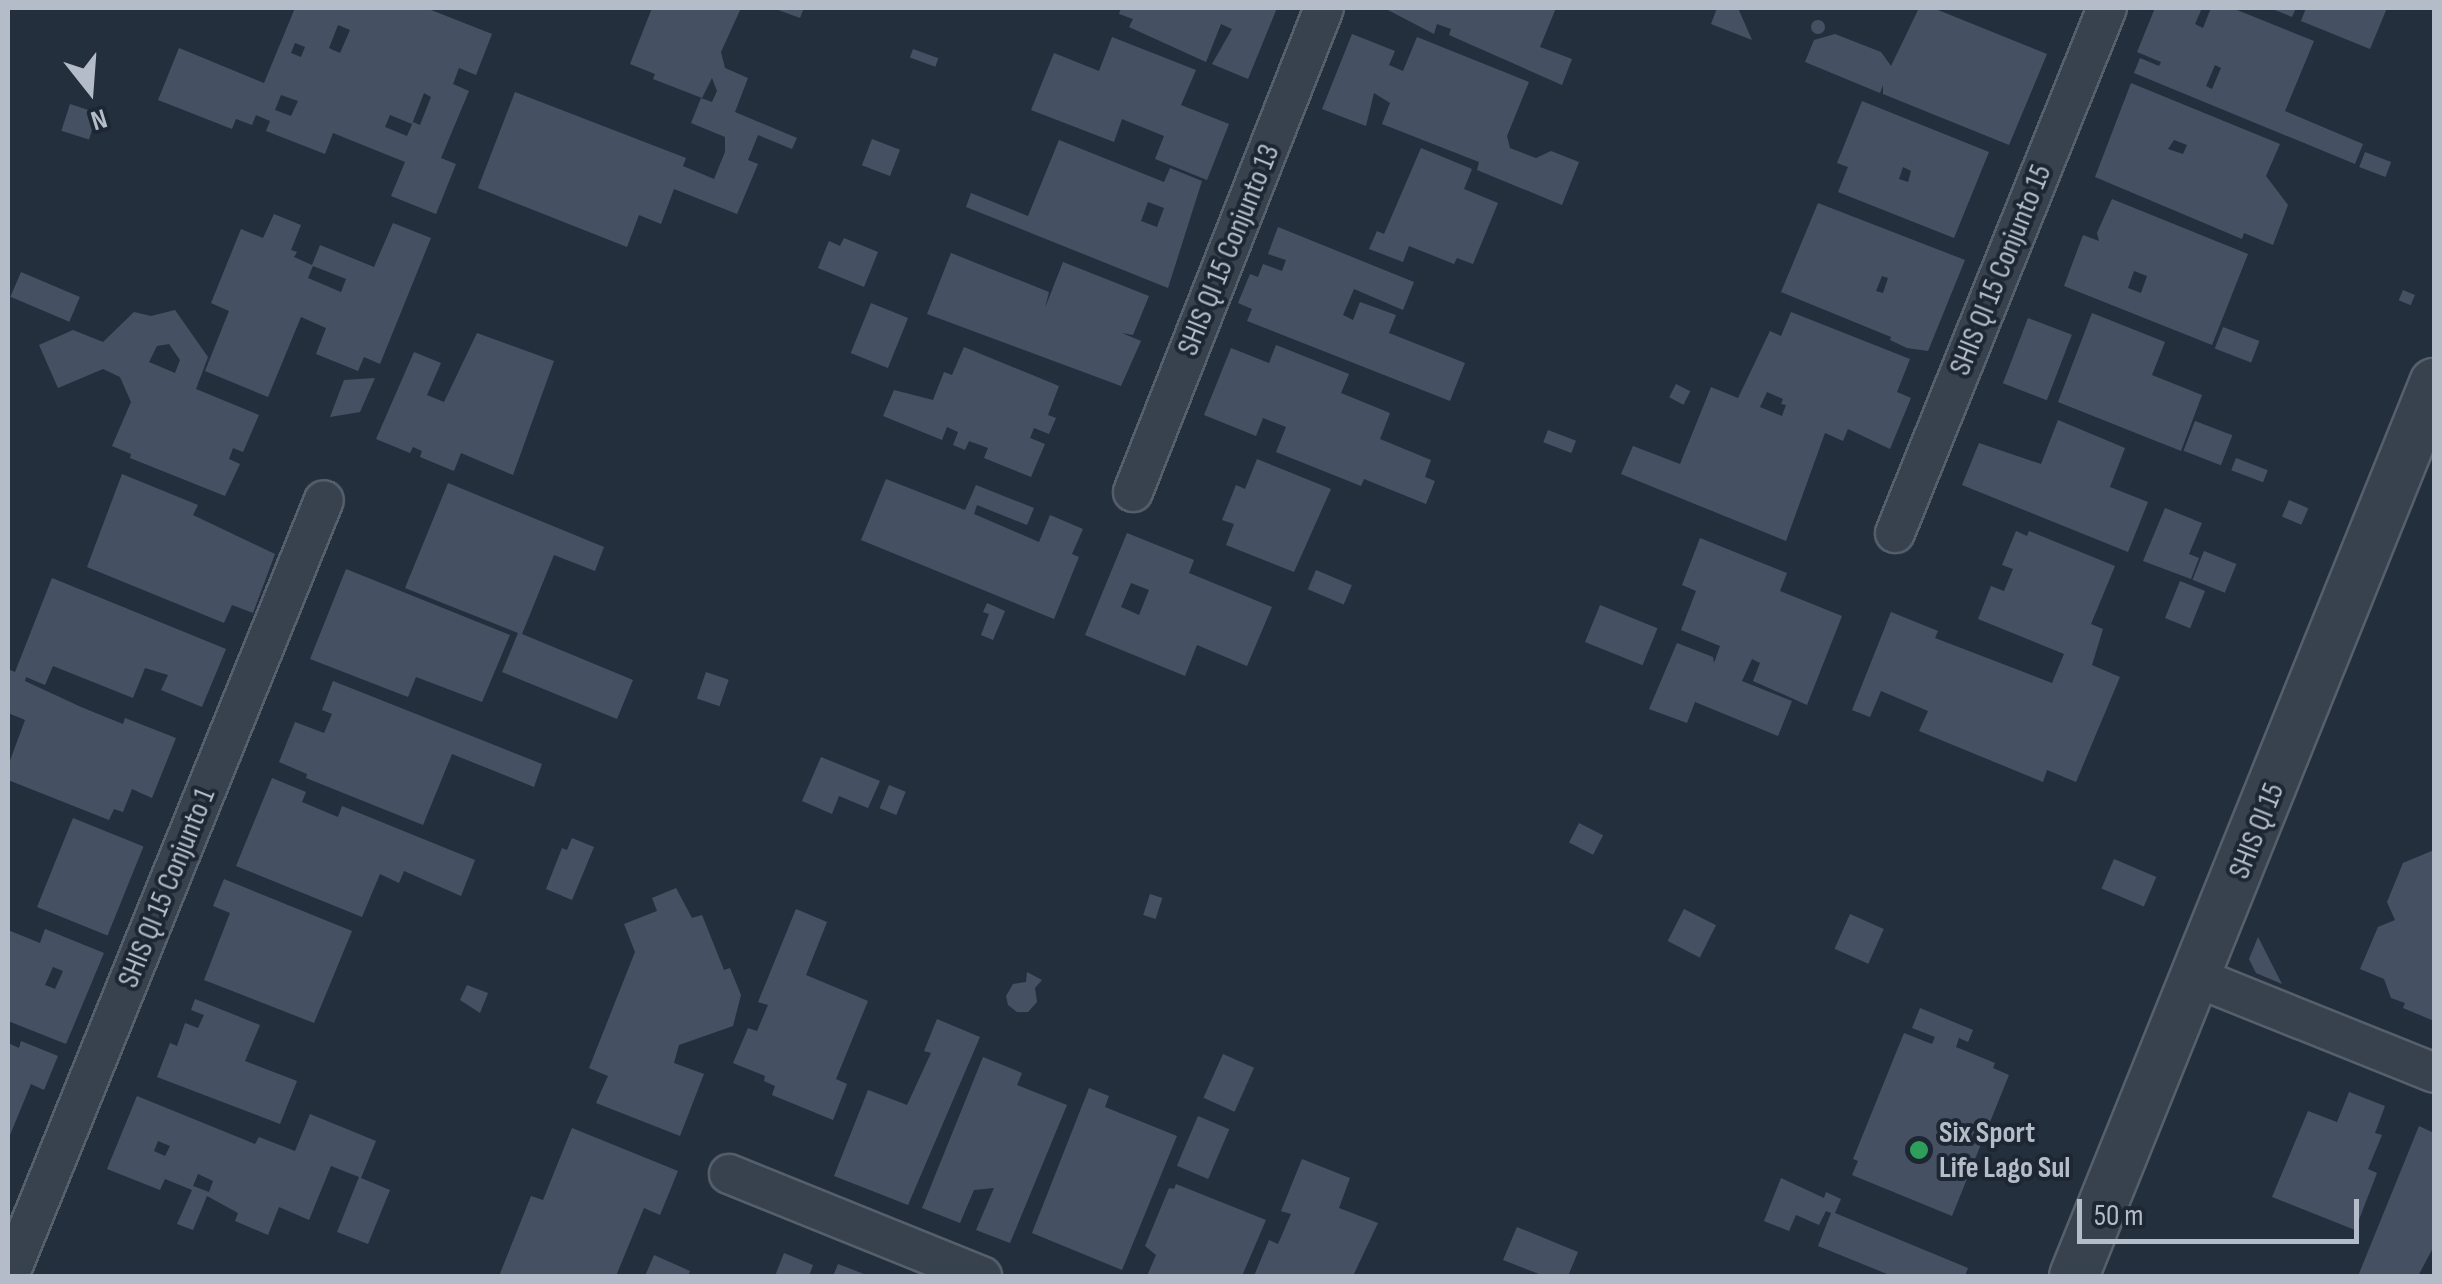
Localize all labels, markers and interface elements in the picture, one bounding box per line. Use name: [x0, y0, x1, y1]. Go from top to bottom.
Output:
north arrow: [40, 40, 140, 140]
text: N: [87, 101, 111, 137]
street label: SHIS QI 15 Conjunto 13: [1170, 139, 1288, 361]
street label: SHIS QI 15 Conjunto 15: [1942, 159, 2060, 381]
street label: SHIS QI 15: [2222, 778, 2292, 884]
street label: SHIS QI 15 Conjunto 1: [111, 783, 223, 993]
place label: Six Sport Life Lago Sul: [1939, 1115, 2070, 1186]
marker: Six Sport Life Lago Sul: [1908, 1139, 1930, 1161]
scale bar: [2082, 1179, 2364, 1241]
text: 50 m: [2094, 1198, 2143, 1234]

